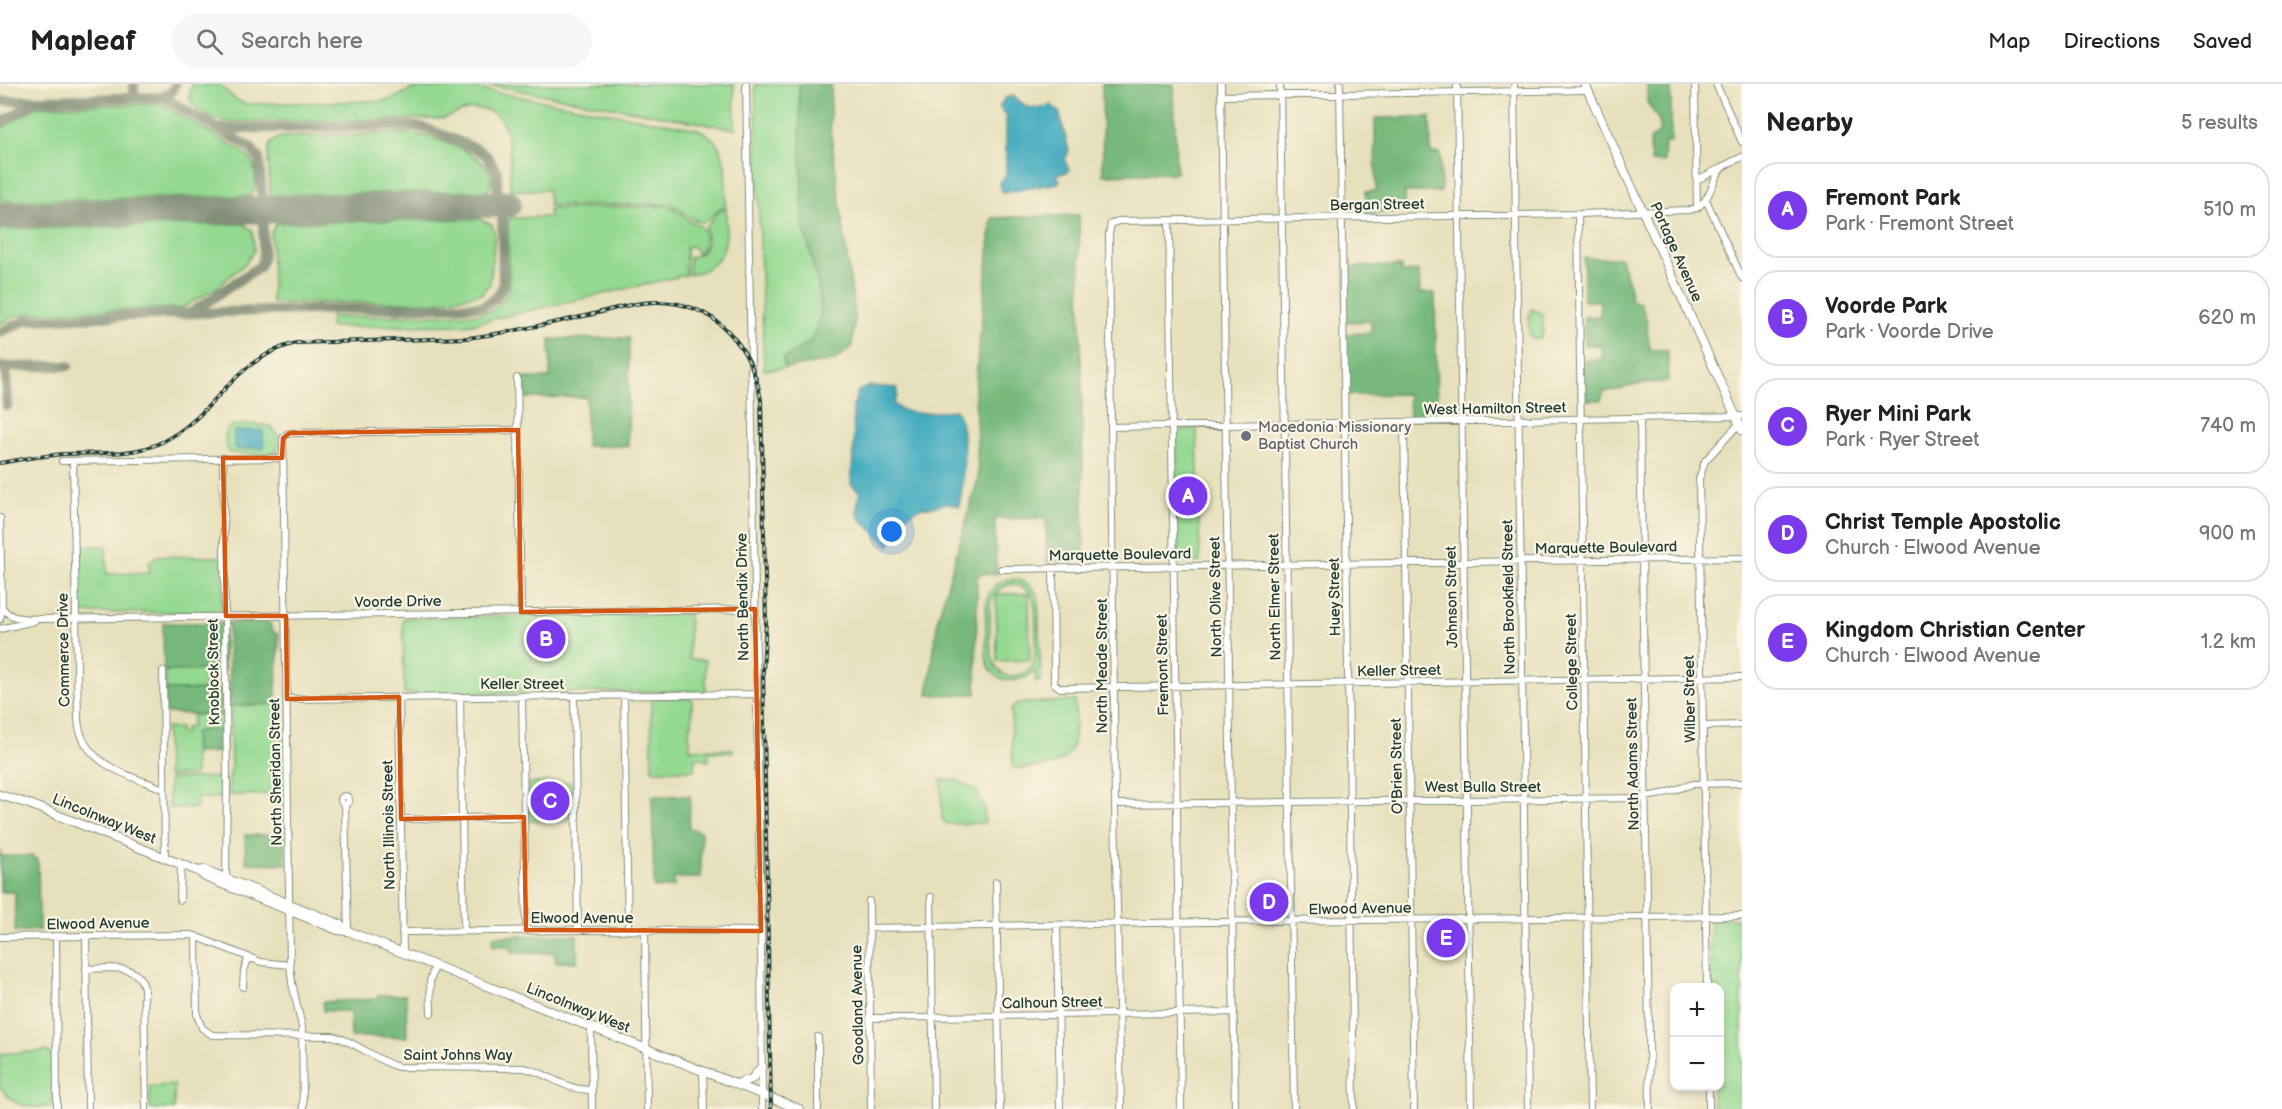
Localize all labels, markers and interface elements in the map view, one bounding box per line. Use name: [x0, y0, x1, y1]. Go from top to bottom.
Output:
search box: [172, 14, 592, 68]
text: Mapleaf: [30, 25, 136, 58]
icon: search: [193, 25, 226, 58]
text: Search here: [241, 28, 363, 55]
text: Map: [1988, 29, 2031, 54]
text: Directions: [2064, 29, 2160, 54]
text: Saved: [2193, 29, 2252, 54]
text: Nearby: [1766, 108, 1853, 139]
text: 5 results: [2181, 111, 2258, 135]
text: Fremont Park: [1825, 185, 1960, 212]
street label: Bergan Street: [1329, 195, 1425, 215]
text: A: [1781, 198, 1794, 222]
text: 510 m: [2203, 198, 2256, 222]
street label: Portage Avenue: [1645, 199, 1707, 305]
text: Park · Fremont Street: [1825, 212, 2014, 236]
text: Voorde Park: [1825, 293, 1947, 320]
text: B: [1780, 306, 1795, 330]
text: 620 m: [2198, 306, 2256, 330]
text: Park · Voorde Drive: [1825, 320, 1994, 344]
street label: West Hamilton Street: [1424, 398, 1567, 420]
text: Ryer Mini Park: [1825, 401, 1971, 428]
text: C: [1780, 414, 1795, 438]
text: 740 m: [2200, 414, 2256, 438]
place label: Macedonia Missionary Baptist Church: [1258, 418, 1411, 454]
text: Park · Ryer Street: [1825, 428, 1979, 452]
marker: Macedonia Missionary Baptist Church: [1239, 429, 1253, 443]
pin: A: [1168, 474, 1208, 518]
text: Christ Temple Apostolic: [1825, 509, 2061, 536]
your location: [877, 517, 906, 546]
street label: North Brookfield Street: [1498, 519, 1520, 675]
text: D: [1781, 522, 1794, 546]
text: 900 m: [2199, 522, 2256, 546]
street label: North Bendix Drive: [732, 533, 754, 661]
street label: North Elmer Street: [1264, 533, 1286, 661]
street label: North Olive Street: [1205, 536, 1227, 658]
text: Church · Elwood Avenue: [1825, 536, 2041, 560]
street label: Marquette Boulevard: [1535, 537, 1677, 559]
street label: Marquette Boulevard: [1049, 544, 1191, 566]
street label: Johnson Street: [1442, 545, 1462, 648]
street label: Huey Street: [1325, 557, 1345, 637]
street label: Voorde Drive: [354, 592, 442, 612]
street label: Commerce Drive: [54, 593, 74, 707]
street label: North Meade Street: [1093, 598, 1112, 734]
street label: College Street: [1562, 613, 1582, 711]
street label: Fremont Street: [1153, 614, 1173, 716]
pin: B: [526, 616, 566, 662]
text: Kingdom Christian Center: [1825, 617, 2085, 644]
street label: Knoblock Street: [204, 618, 224, 726]
text: E: [1781, 630, 1794, 654]
text: 1.2 km: [2201, 630, 2256, 654]
text: Church · Elwood Avenue: [1825, 644, 2041, 668]
street label: Wilber Street: [1680, 655, 1700, 743]
street label: Keller Street: [1357, 661, 1442, 681]
street label: Keller Street: [480, 675, 565, 694]
street label: North Adams Street: [1622, 697, 1644, 831]
street label: North Sheridan Street: [265, 698, 287, 846]
street label: O'Brien Street: [1387, 717, 1407, 814]
street label: North Illinois Street: [378, 759, 400, 890]
pin: C: [530, 778, 570, 824]
street label: West Bulla Street: [1425, 778, 1542, 797]
street label: Lincolnway West: [49, 790, 159, 849]
pin: D: [1250, 880, 1288, 924]
street label: Elwood Avenue: [1308, 899, 1412, 919]
street label: Elwood Avenue: [530, 909, 634, 928]
street label: Elwood Avenue: [46, 914, 150, 934]
pin: E: [1426, 916, 1466, 960]
street label: Goodland Avenue: [847, 945, 869, 1065]
street label: Lincolnway West: [523, 979, 633, 1038]
map controls: [1670, 983, 1724, 1091]
button: +: [1670, 983, 1724, 1037]
street label: Calhoun Street: [1001, 993, 1103, 1013]
button: −: [1670, 1037, 1724, 1091]
street label: Saint Johns Way: [403, 1046, 513, 1065]

